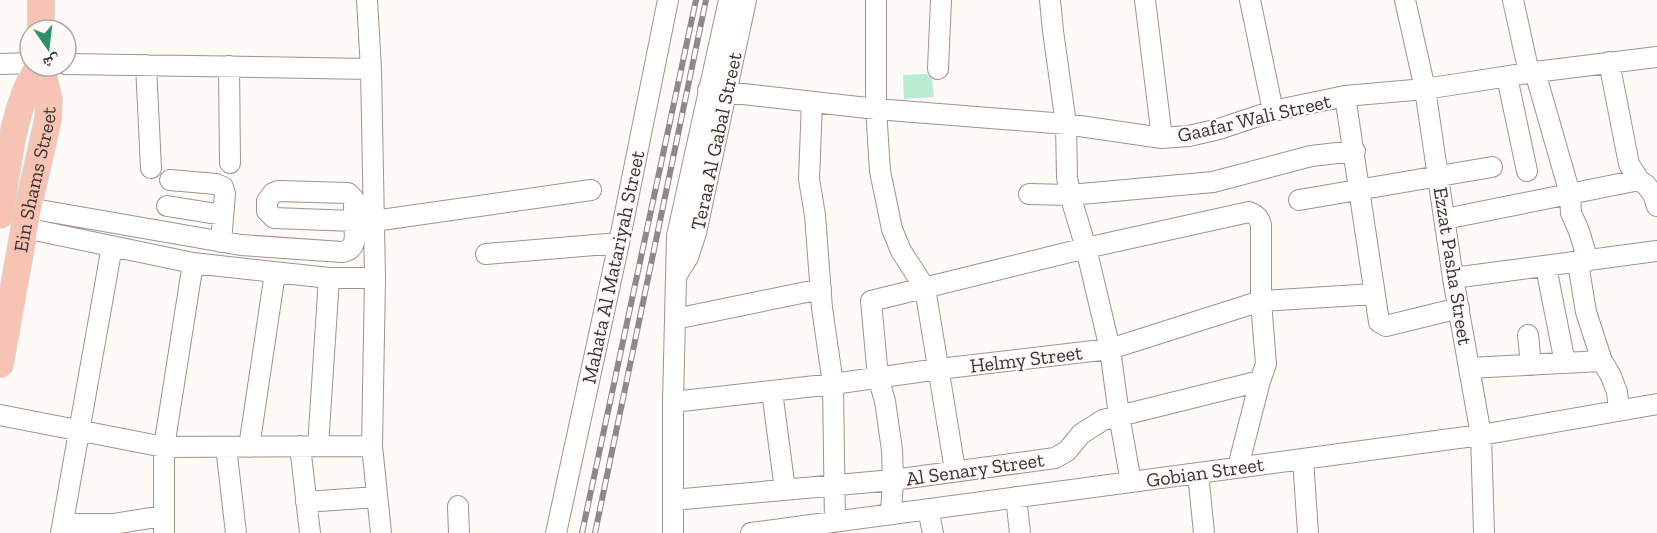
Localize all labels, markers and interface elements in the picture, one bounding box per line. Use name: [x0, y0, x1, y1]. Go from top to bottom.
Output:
north arrow: [18, 18, 78, 78]
street label: Teraa Al Gabal Street: [685, 49, 747, 232]
text: ش: [41, 51, 62, 73]
street label: Gaafar Wali Street: [1175, 89, 1334, 147]
street label: Ein Shams Street: [8, 105, 61, 254]
street label: Mahata Al Matariyah Street: [577, 148, 650, 386]
street label: Ezzat Pasha Street: [1429, 185, 1477, 347]
street label: Helmy Street: [968, 340, 1084, 378]
street label: Al Senary Street: [904, 447, 1046, 491]
street label: Gobian Street: [1145, 452, 1266, 492]

